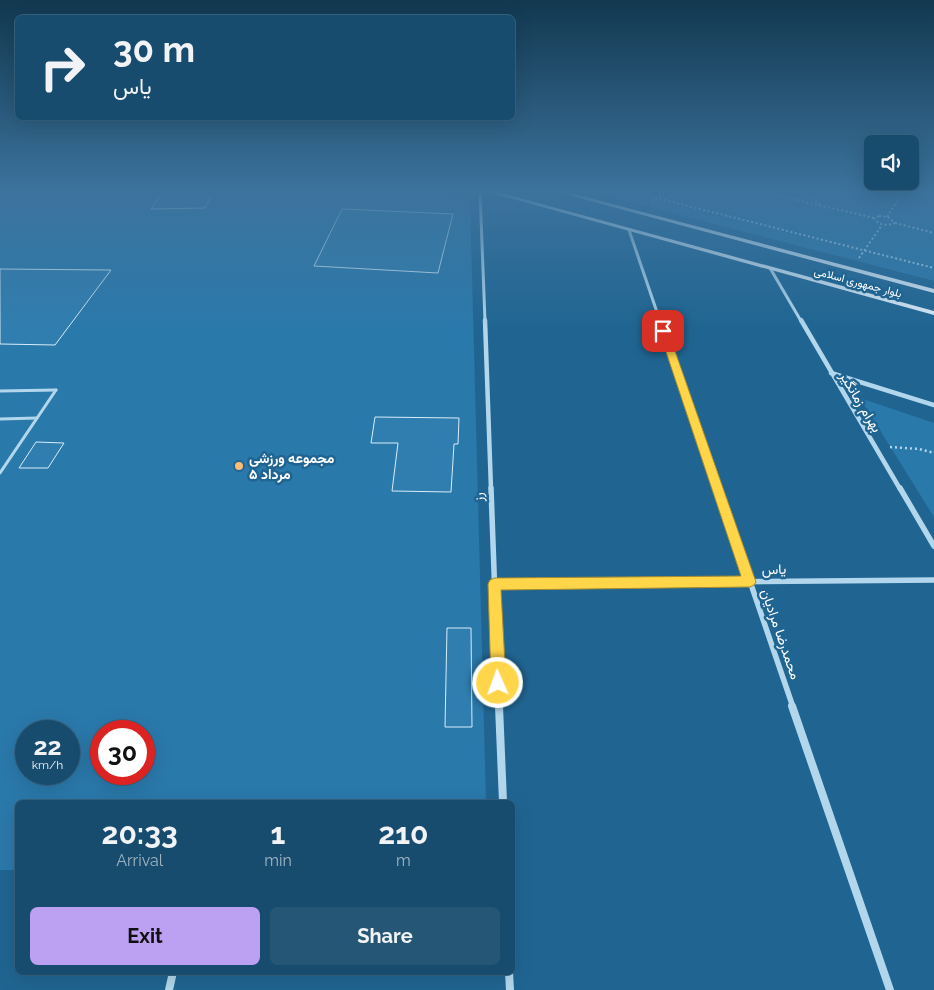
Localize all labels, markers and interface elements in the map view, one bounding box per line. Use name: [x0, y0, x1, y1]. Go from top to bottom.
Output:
text: 30 m: [113, 29, 195, 70]
icon: right: [30, 35, 95, 100]
text: یاس: [113, 73, 152, 99]
map controls: [864, 135, 919, 190]
button: sound: [864, 135, 919, 190]
street label: بلوار جمهوری اسلامی: [813, 265, 903, 300]
pin: [642, 310, 684, 352]
icon: arrive: [649, 317, 677, 345]
street label: بهرام زمانگیر: [835, 368, 885, 436]
place label: مجموعه ورزشی ۵ مرداد: [249, 450, 335, 483]
marker: مجموعه ورزشی ۵ مرداد: [233, 460, 245, 472]
street label: رز: [470, 492, 487, 503]
street label: یاس: [762, 561, 786, 578]
street label: محمدرضا مرادیان: [757, 587, 804, 682]
position arrow: [471, 656, 523, 708]
speed limit sign: 30: [90, 720, 155, 785]
text: 22: [33, 731, 62, 761]
text: km/h: [32, 758, 63, 772]
text: 20:33: [102, 816, 178, 851]
text: 1: [271, 816, 285, 851]
text: 210: [378, 816, 428, 851]
text: Arrival: [116, 851, 163, 870]
text: min: [264, 851, 292, 870]
text: m: [396, 851, 411, 870]
button: Exit: [30, 907, 260, 965]
button: Share: [270, 907, 500, 965]

